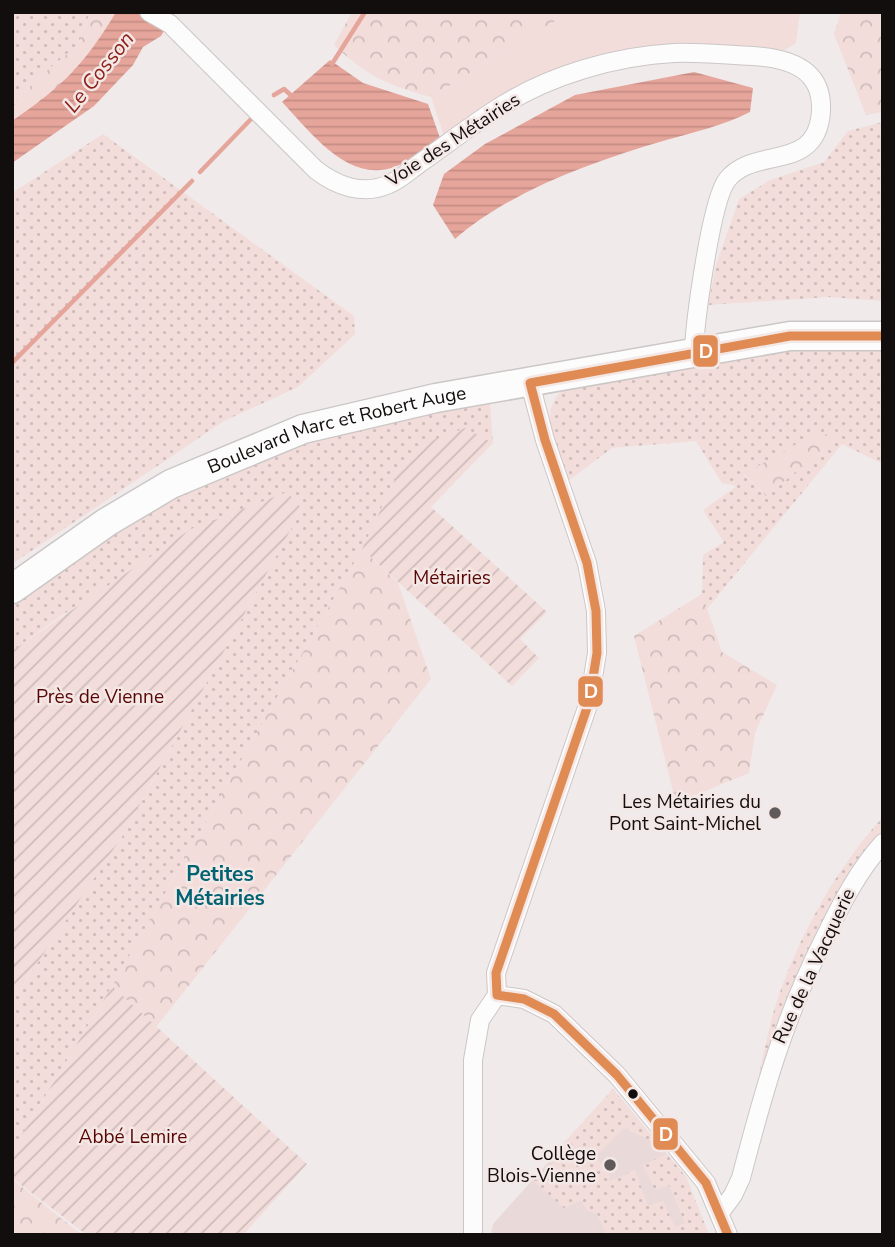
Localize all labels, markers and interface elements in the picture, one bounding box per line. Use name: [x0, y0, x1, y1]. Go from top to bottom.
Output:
water label: Le Cosson: [58, 26, 140, 118]
street label: Voie des Métairies: [380, 87, 525, 194]
line badge: D: [692, 334, 719, 368]
text: D: [699, 339, 713, 365]
street label: Boulevard Marc et Robert Auge: [204, 380, 468, 480]
park label: Métairies: [413, 565, 491, 591]
line badge: D: [577, 675, 604, 708]
text: D: [584, 679, 598, 705]
park label: Près de Vienne: [36, 684, 164, 710]
place label: Les Métairies du Pont Saint-Michel: [609, 789, 761, 837]
marker: Les Métairies du Pont Saint-Michel: [767, 805, 783, 821]
district label: Petites Métairies: [175, 860, 265, 912]
street label: Rue de la Vacquerie: [767, 884, 861, 1048]
unlabelled marker: [626, 1087, 640, 1101]
line badge: D: [652, 1117, 679, 1151]
text: D: [659, 1122, 673, 1148]
park label: Abbé Lemire: [79, 1124, 187, 1150]
place label: Collège Blois-Vienne: [487, 1141, 596, 1189]
marker: Collège Blois-Vienne: [602, 1157, 618, 1173]

